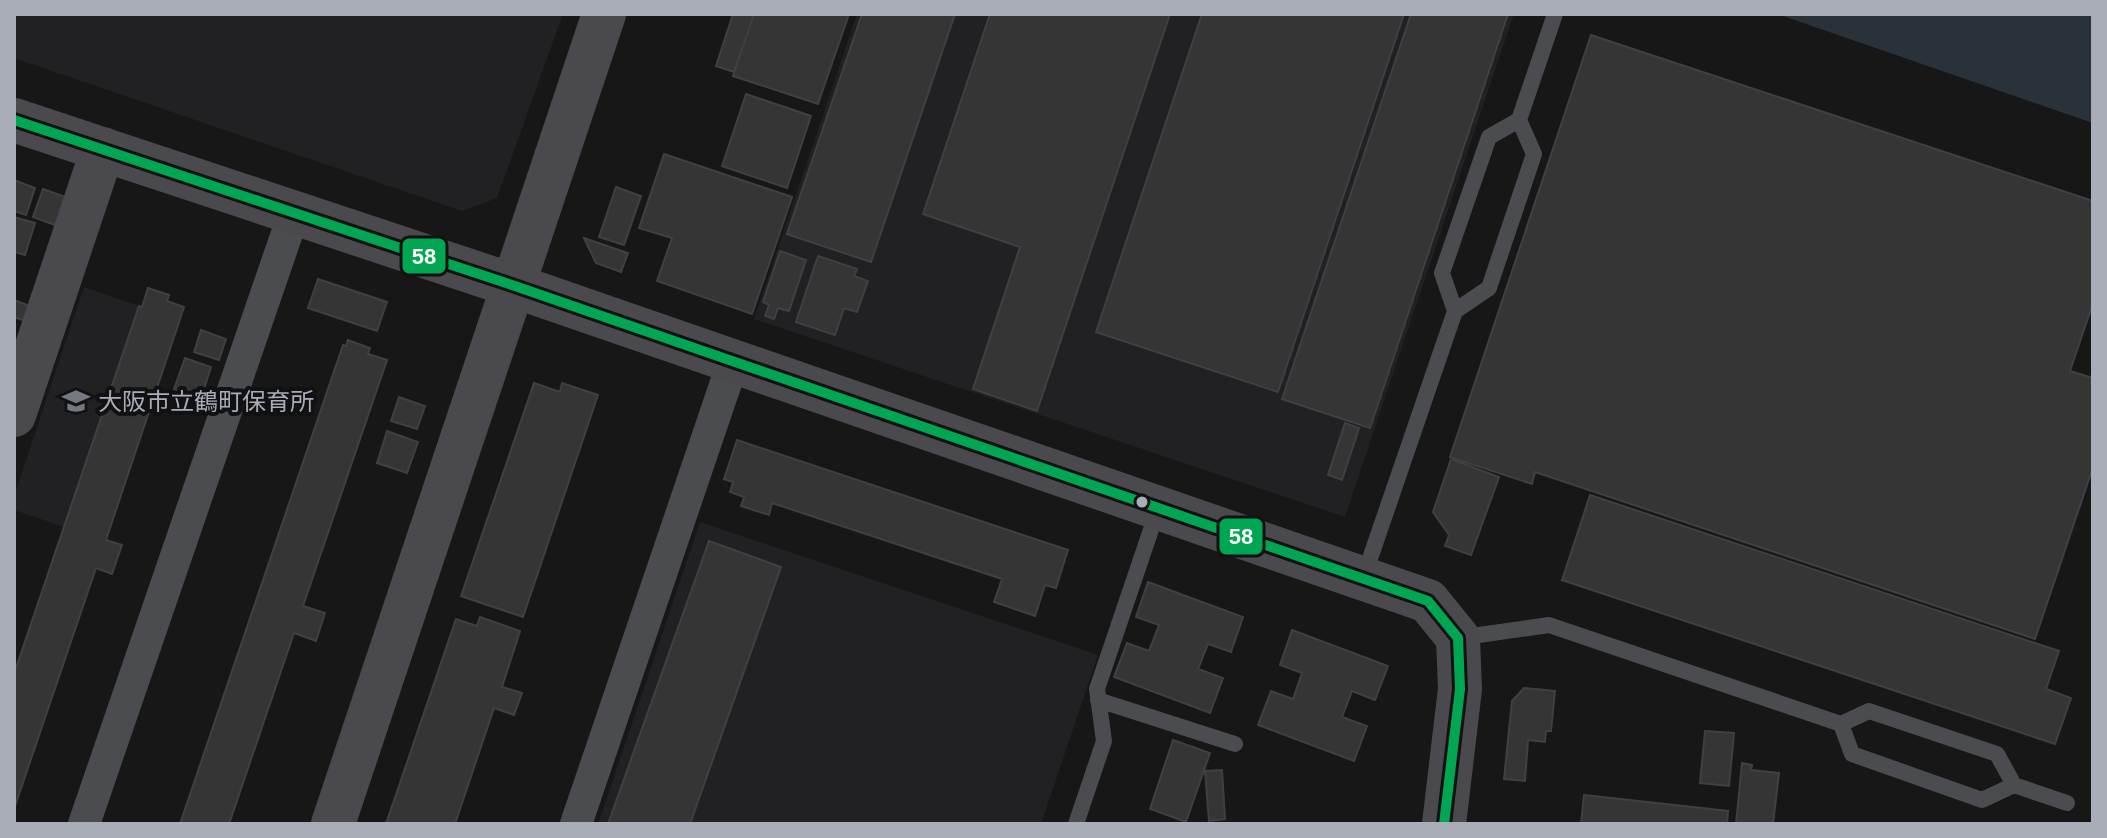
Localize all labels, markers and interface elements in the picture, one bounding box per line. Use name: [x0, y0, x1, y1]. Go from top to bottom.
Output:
line badge: 58: [401, 237, 447, 275]
text: 58: [412, 244, 436, 269]
school or university icon: 大阪市立鶴町保育所: [61, 386, 91, 416]
place label: 大阪市立鶴町保育所: [98, 388, 314, 415]
unlabelled marker: [1134, 494, 1150, 510]
line badge: 58: [1218, 517, 1264, 556]
text: 58: [1229, 524, 1253, 549]

